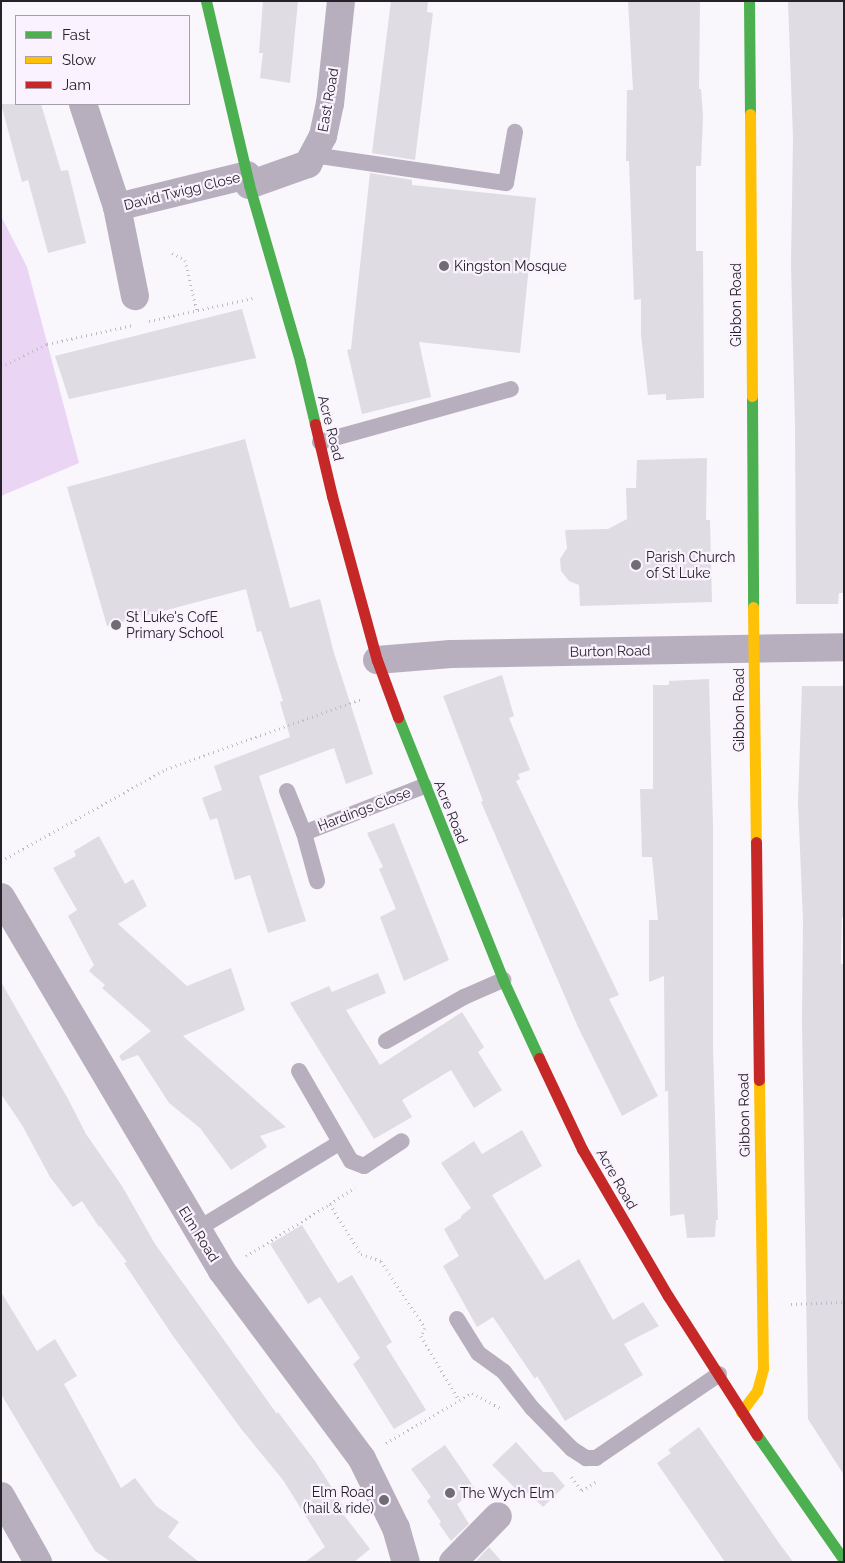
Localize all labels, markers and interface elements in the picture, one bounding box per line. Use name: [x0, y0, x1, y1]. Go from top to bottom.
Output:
legend: [15, 15, 190, 105]
text: Fast: [62, 26, 90, 44]
text: Slow: [62, 51, 96, 69]
street label: East Road: [314, 67, 342, 133]
text: Jam: [62, 76, 91, 94]
street label: David Twigg Close: [122, 168, 242, 214]
place label: Kingston Mosque: [454, 258, 567, 274]
marker: Kingston Mosque: [438, 260, 450, 272]
street label: Gibbon Road: [728, 263, 744, 347]
street label: Acre Road: [315, 393, 347, 463]
place label: Parish Church of St Luke: [646, 549, 735, 582]
marker: Parish Church of St Luke: [630, 559, 642, 571]
place label: St Luke's CofE Primary School: [126, 609, 224, 642]
marker: St Luke's CofE Primary School: [110, 619, 122, 631]
street label: Burton Road: [569, 642, 651, 660]
street label: Gibbon Road: [731, 668, 747, 752]
street label: Acre Road: [431, 778, 471, 846]
street label: Hardings Close: [315, 784, 413, 834]
street label: Gibbon Road: [735, 1073, 753, 1157]
street label: Acre Road: [593, 1146, 641, 1212]
street label: Elm Road: [175, 1203, 223, 1265]
place label: Elm Road (hail & ride): [303, 1484, 374, 1516]
place label: The Wych Elm: [460, 1485, 555, 1501]
marker: The Wych Elm: [444, 1487, 456, 1499]
marker: Elm Road (hail & ride): [378, 1494, 390, 1506]

